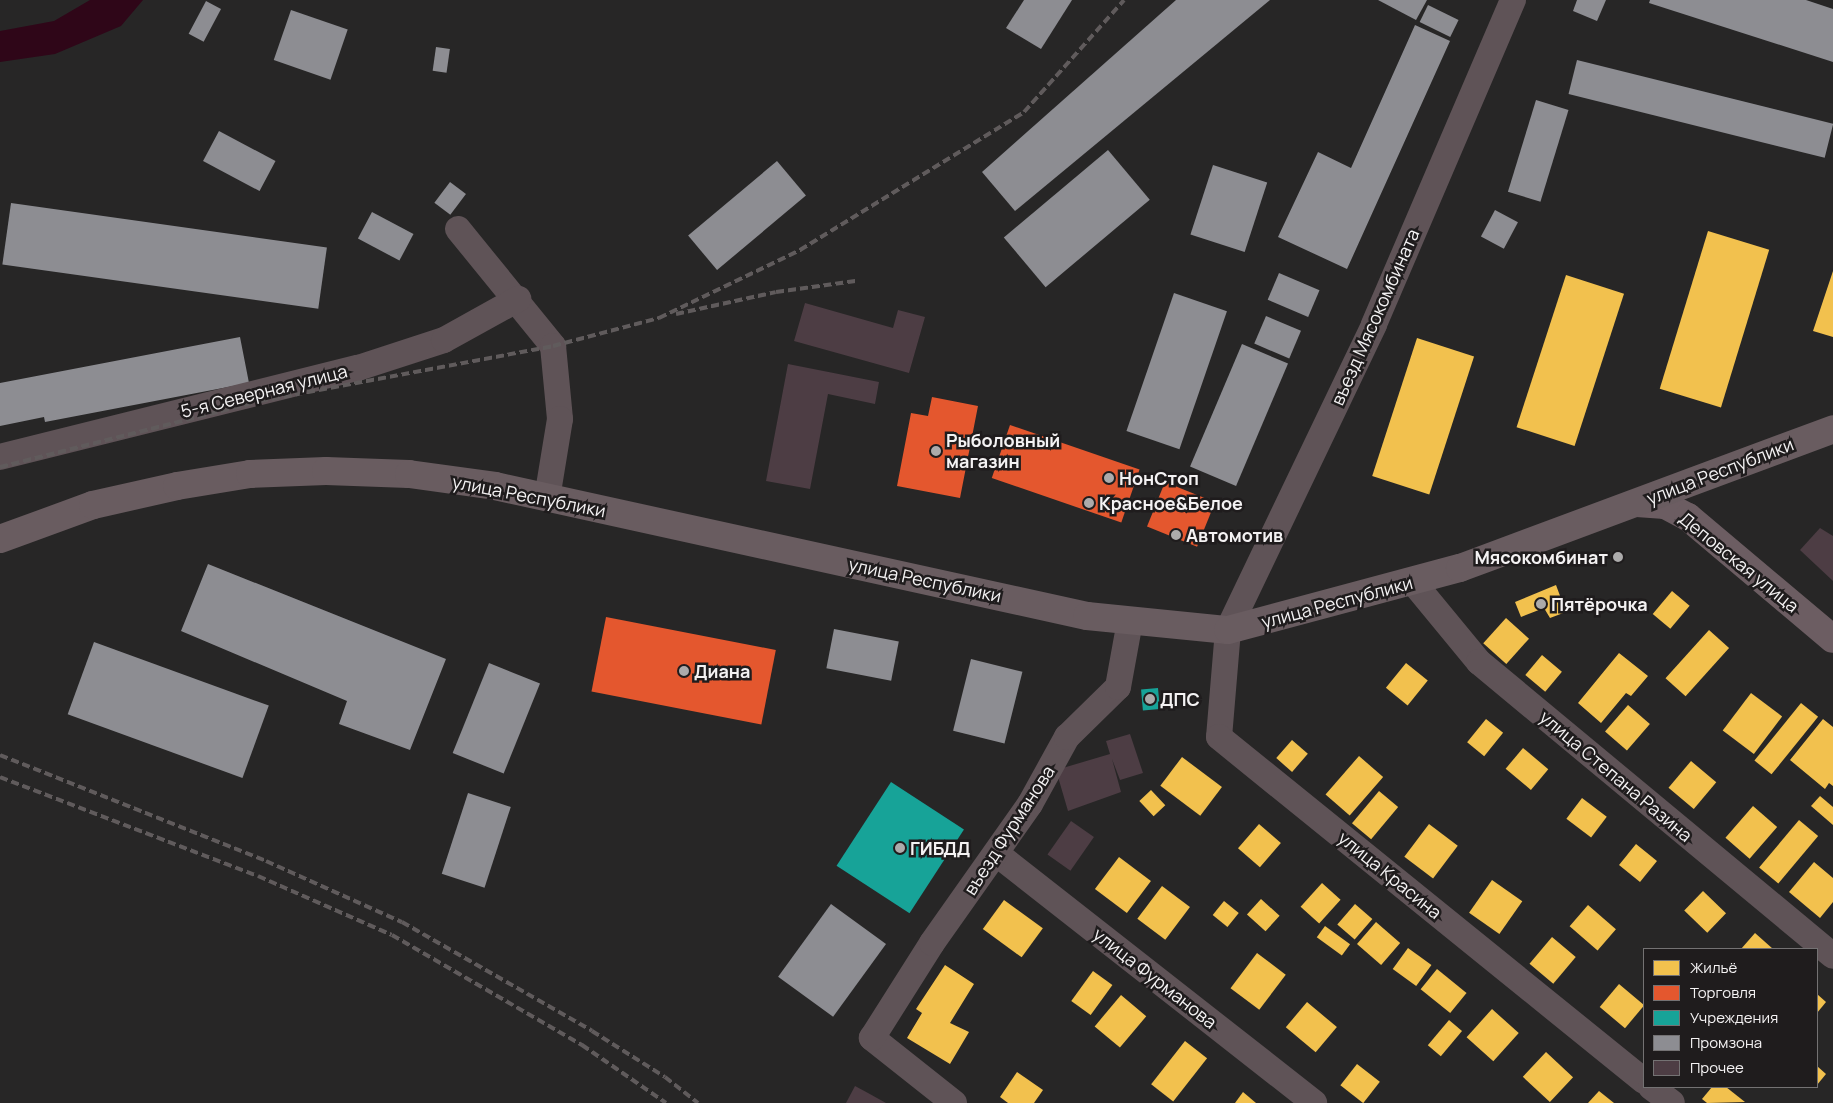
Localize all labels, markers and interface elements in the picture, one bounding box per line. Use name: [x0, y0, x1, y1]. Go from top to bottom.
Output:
street label: въезд Мясокомбината: [1326, 225, 1424, 409]
street label: 5-я Северная улица: [179, 360, 349, 422]
place label: Рыболовный магазин: [946, 430, 1060, 472]
street label: улица Республики: [1643, 433, 1797, 509]
marker: Рыболовный магазин: [930, 445, 942, 457]
place label: НонСтоп: [1119, 467, 1199, 489]
street label: улица Республики: [450, 471, 608, 521]
marker: НонСтоп: [1103, 472, 1115, 484]
place label: Красное&Белое: [1099, 492, 1243, 514]
marker: Красное&Белое: [1083, 497, 1095, 509]
street label: Деповская улица: [1675, 507, 1803, 617]
place label: Автомотив: [1186, 524, 1283, 546]
marker: Автомотив: [1170, 529, 1182, 541]
place label: Мясокомбинат: [1474, 546, 1608, 568]
marker: Мясокомбинат: [1612, 551, 1624, 563]
street label: улица Республики: [847, 553, 1003, 607]
street label: улица Республики: [1259, 571, 1415, 633]
place label: Пятёрочка: [1551, 593, 1648, 615]
marker: Пятёрочка: [1535, 598, 1547, 610]
place label: Диана: [694, 660, 750, 682]
marker: Диана: [678, 665, 690, 677]
place label: ДПС: [1160, 688, 1200, 710]
marker: ДПС: [1144, 693, 1156, 705]
street label: улица Степана Разина: [1535, 706, 1697, 846]
street label: въезд Фурманова: [959, 761, 1059, 899]
street label: улица Красина: [1334, 827, 1446, 923]
place label: ГИБДД: [910, 837, 970, 859]
marker: ГИБДД: [894, 842, 906, 854]
street label: улица Фурманова: [1089, 923, 1221, 1033]
legend: [1643, 948, 1818, 1088]
text: Жильё: [1690, 957, 1737, 978]
text: Торговля: [1690, 982, 1756, 1003]
text: Учреждения: [1690, 1007, 1778, 1028]
text: Промзона: [1690, 1032, 1762, 1053]
text: Прочее: [1690, 1057, 1744, 1078]

